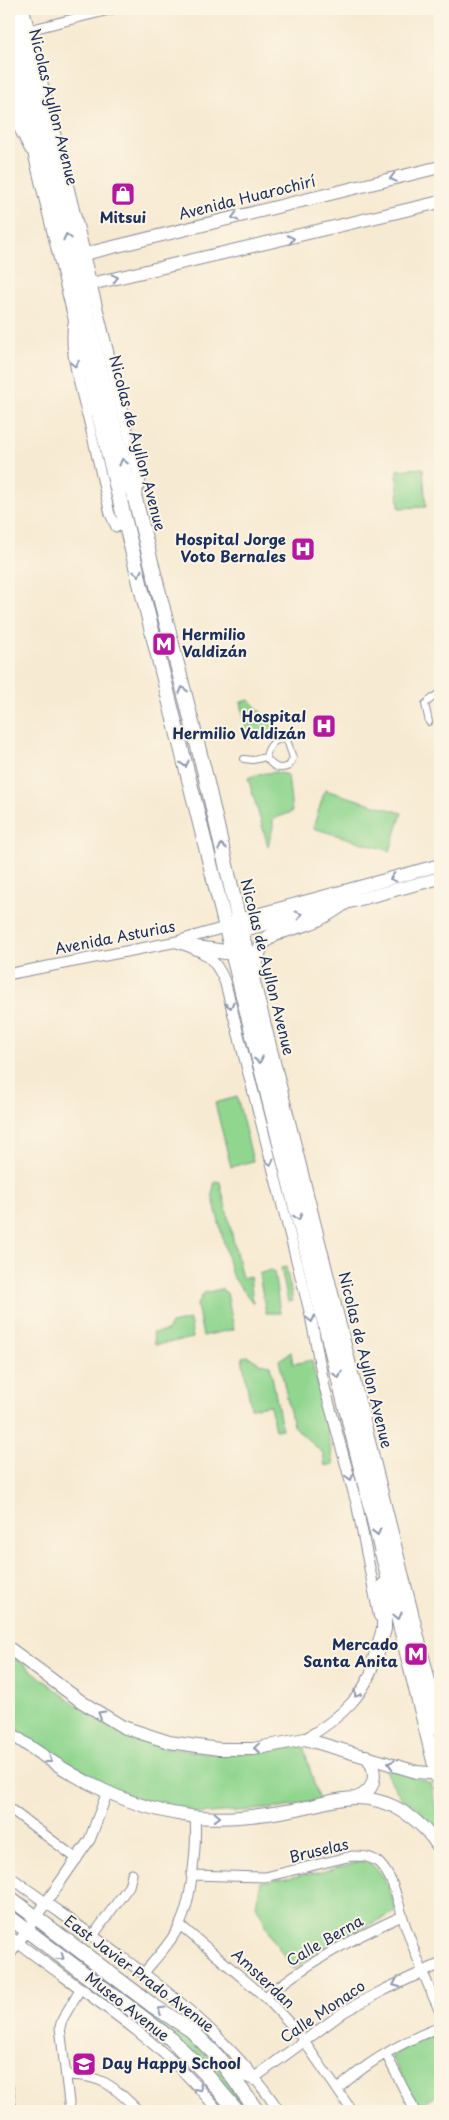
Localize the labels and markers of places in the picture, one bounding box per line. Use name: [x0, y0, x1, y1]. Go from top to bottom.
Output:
shop icon: Mitsui: [110, 181, 136, 207]
place label: Mitsui: [100, 205, 147, 228]
place label: Hospital Jorge Voto Bernales: [175, 527, 286, 567]
hospital icon: Hospital Jorge Voto Bernales: [290, 536, 316, 562]
place label: Hermilio Valdizán: [182, 622, 247, 662]
metro station icon: Hermilio Valdizán: [151, 631, 177, 657]
place label: Hospital Hermilio Valdizán: [172, 704, 306, 744]
hospital icon: Hospital Hermilio Valdizán: [311, 713, 337, 739]
place label: Mercado Santa Anita: [303, 1632, 399, 1672]
metro station icon: Mercado Santa Anita: [403, 1641, 429, 1667]
school or university icon: Day Happy School: [71, 2051, 97, 2077]
place label: Day Happy School: [102, 2051, 241, 2074]

